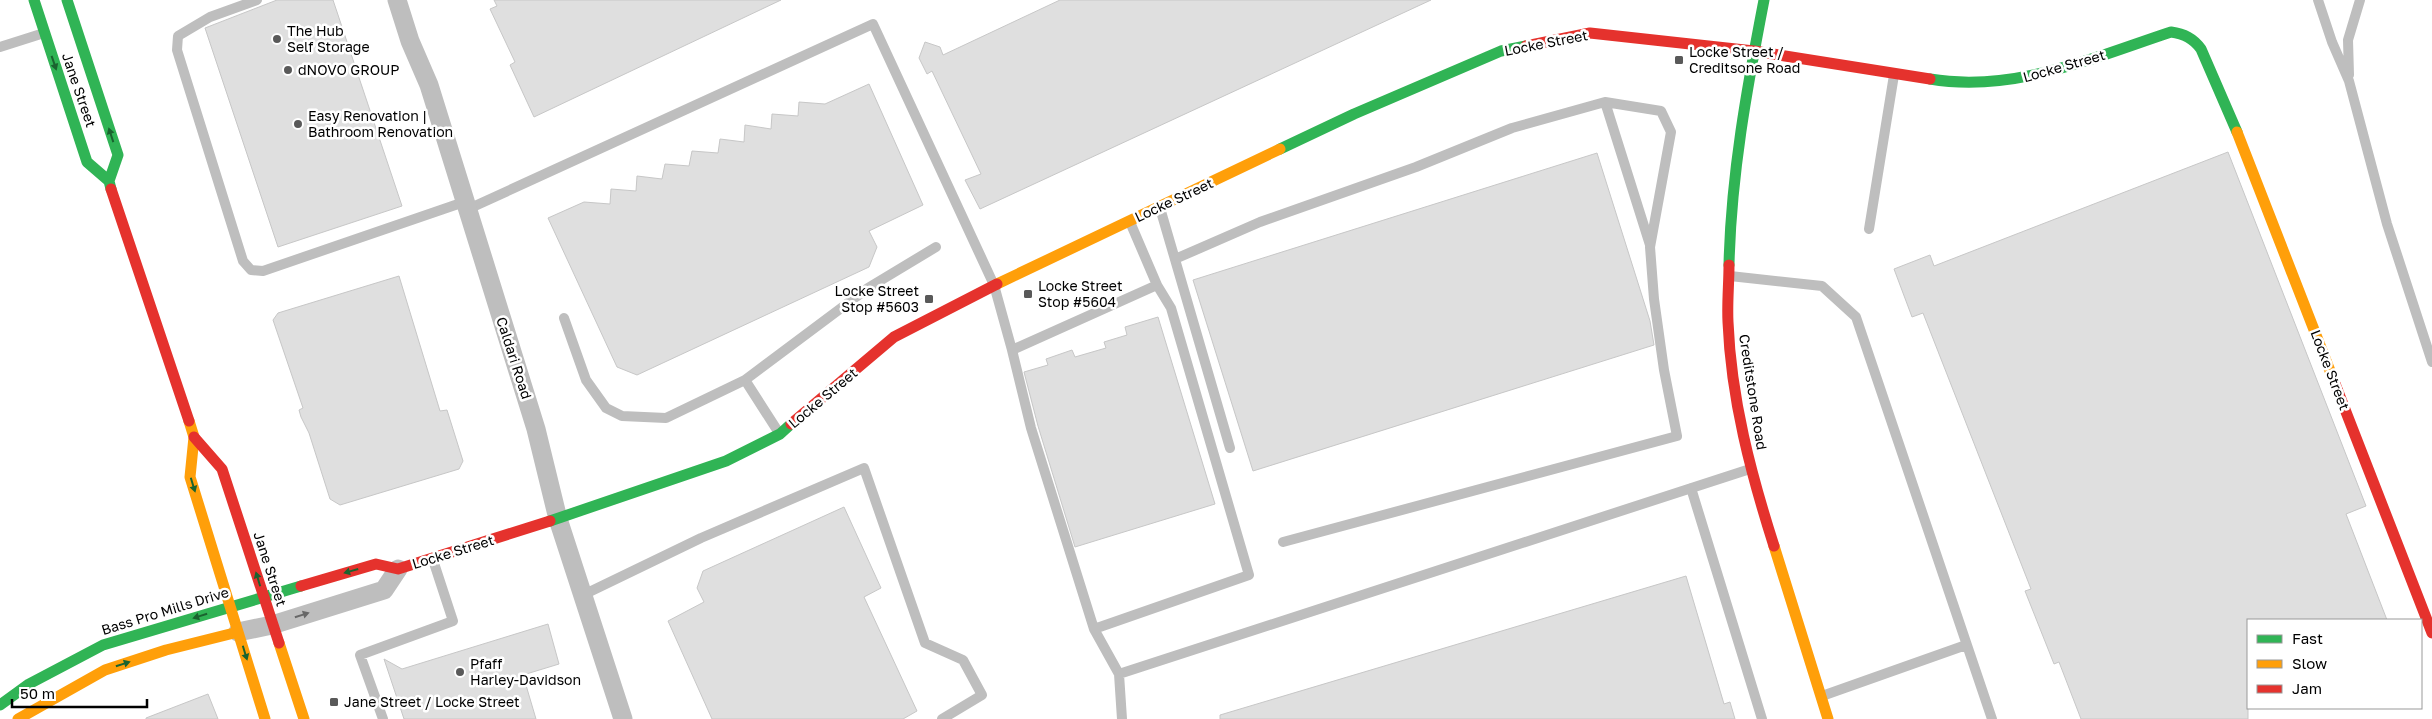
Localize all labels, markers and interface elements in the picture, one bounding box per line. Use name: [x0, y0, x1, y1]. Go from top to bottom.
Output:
place label: The Hub Self Storage: [287, 22, 370, 55]
street label: Locke Street: [1503, 26, 1589, 59]
marker: The Hub Self Storage: [271, 33, 283, 45]
place label: Locke Street / Creditsone Road: [1689, 43, 1800, 76]
street label: Locke Street: [2021, 46, 2107, 85]
street label: Jane Street: [59, 50, 100, 129]
marker: Locke Street / Creditsone Road: [1673, 54, 1685, 66]
one-way arrow: [50, 56, 58, 71]
place label: dNOVO GROUP: [298, 61, 399, 78]
marker: dNOVO GROUP: [282, 64, 294, 76]
place label: Easy Renovation | Bathroom Renovation: [308, 107, 453, 140]
marker: Easy Renovation | Bathroom Renovation: [292, 118, 304, 130]
one-way arrow: [107, 127, 115, 142]
street label: Locke Street: [1132, 174, 1216, 225]
place label: Locke Street Stop #5604: [1038, 277, 1123, 310]
place label: Locke Street Stop #5603: [834, 282, 919, 315]
marker: Locke Street Stop #5604: [1022, 288, 1034, 300]
marker: Locke Street Stop #5603: [923, 293, 935, 305]
street label: Caldari Road: [493, 315, 536, 401]
street label: Locke Street: [2307, 327, 2354, 412]
street label: Creditstone Road: [1736, 333, 1771, 451]
street label: Locke Street: [785, 364, 861, 431]
one-way arrow: [189, 478, 197, 493]
street label: Jane Street: [250, 529, 291, 608]
street label: Locke Street: [410, 531, 496, 572]
one-way arrow: [343, 567, 359, 575]
one-way arrow: [253, 571, 261, 586]
street label: Bass Pro Mills Drive: [99, 583, 231, 638]
one-way arrow: [295, 611, 310, 619]
one-way arrow: [192, 612, 207, 620]
legend: [2247, 619, 2422, 709]
text: Fast: [2292, 629, 2323, 647]
one-way arrow: [241, 646, 249, 661]
text: Slow: [2292, 654, 2327, 672]
place label: Pfaff Harley-Davidson: [470, 655, 581, 688]
one-way arrow: [116, 660, 131, 667]
marker: Pfaff Harley-Davidson: [454, 666, 466, 678]
scale bar: [12, 676, 148, 708]
text: Jam: [2292, 679, 2322, 697]
text: 50 m: [20, 684, 55, 702]
place label: Jane Street / Locke Street: [344, 693, 520, 710]
marker: Jane Street / Locke Street: [328, 696, 340, 708]

